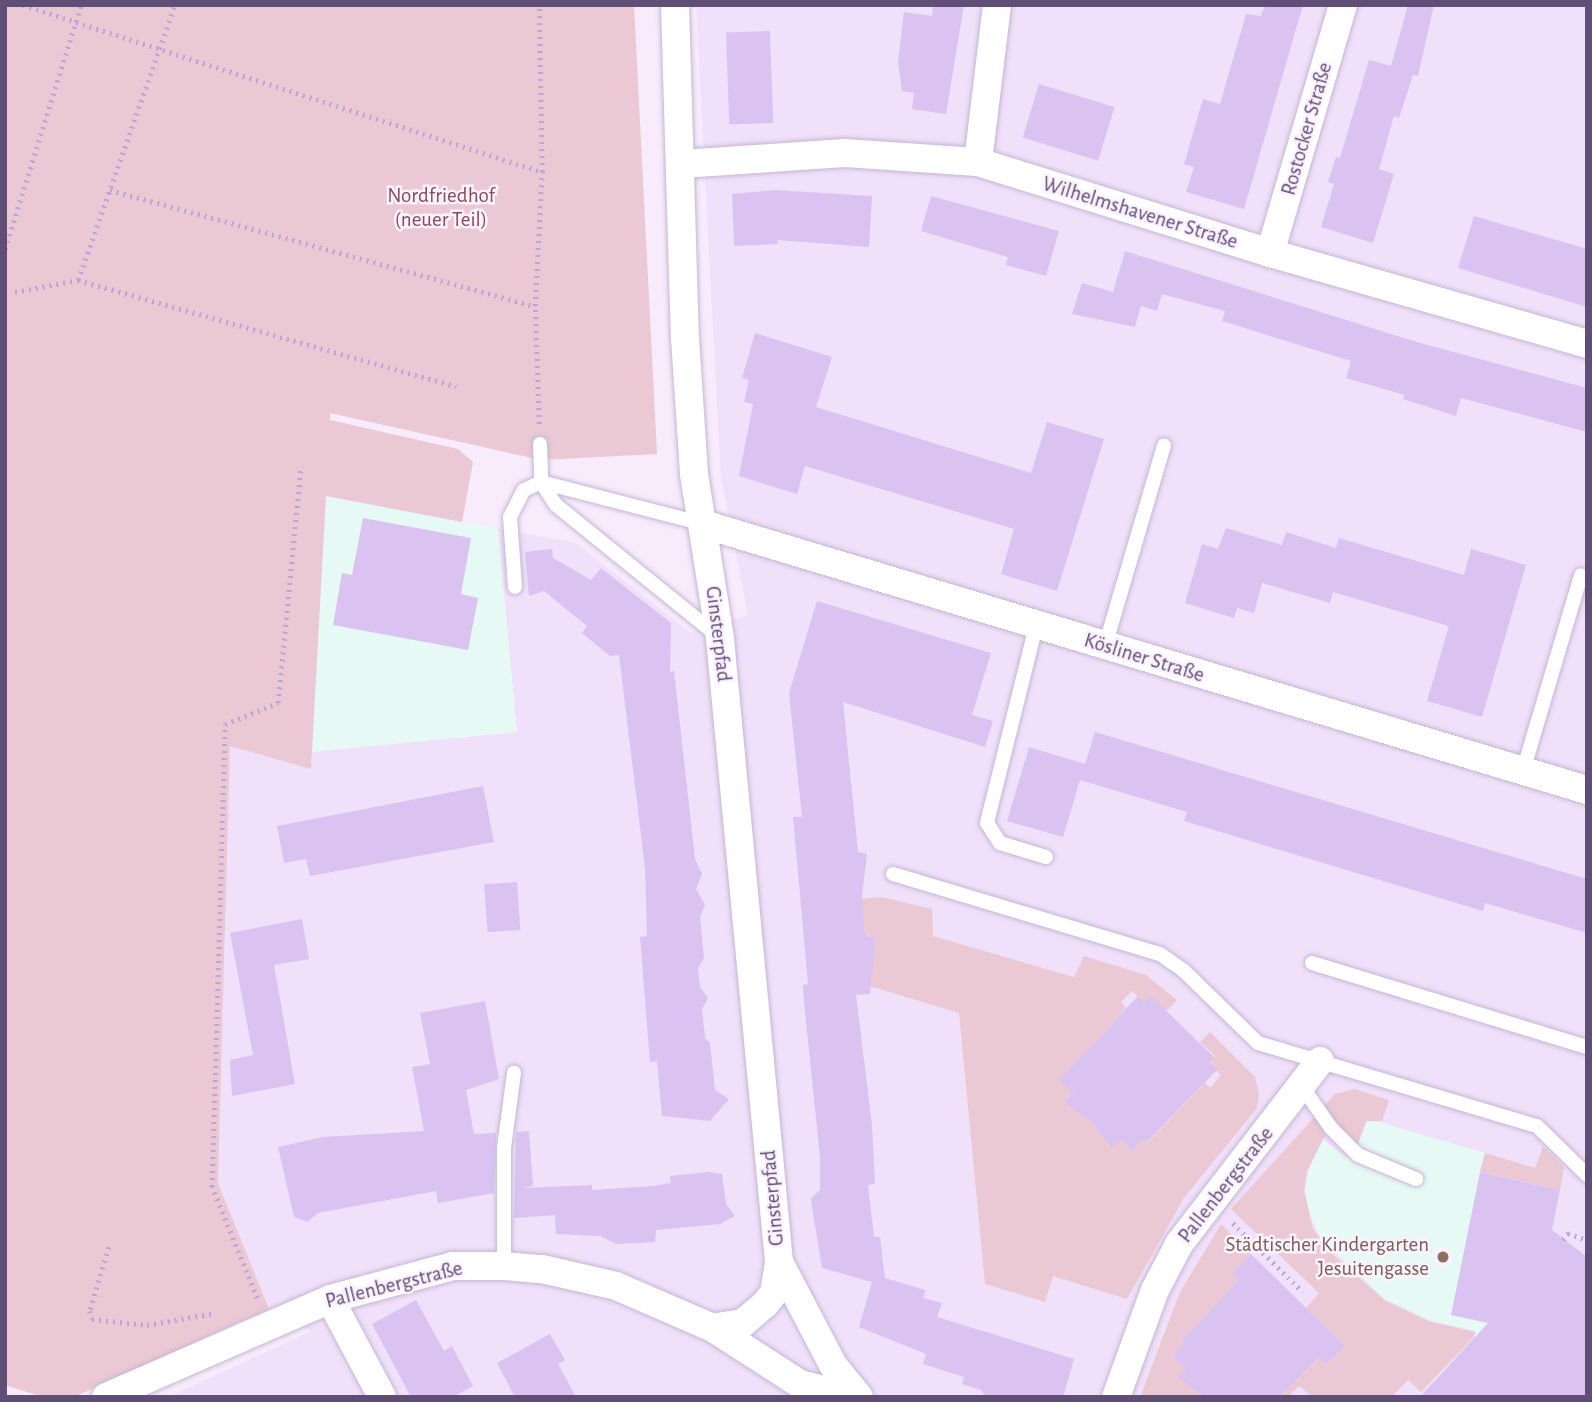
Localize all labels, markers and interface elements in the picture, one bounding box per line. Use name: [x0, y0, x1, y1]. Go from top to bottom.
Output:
street label: Rostocker Straße: [1276, 60, 1338, 198]
street label: Wilhelmshavener Straße: [1039, 171, 1241, 255]
park label: Nordfriedhof (neuer Teil): [387, 183, 495, 233]
street label: Ginsterpfad: [700, 585, 736, 683]
street label: Kösliner Straße: [1081, 628, 1207, 688]
street label: Pallenbergstraße: [1173, 1122, 1279, 1248]
street label: Ginsterpfad: [756, 1149, 790, 1247]
place label: Städtischer Kindergarten Jesuitengasse: [1225, 1232, 1429, 1282]
marker: Städtischer Kindergarten Jesuitengasse: [1435, 1249, 1451, 1265]
street label: Pallenbergstraße: [323, 1256, 465, 1314]

